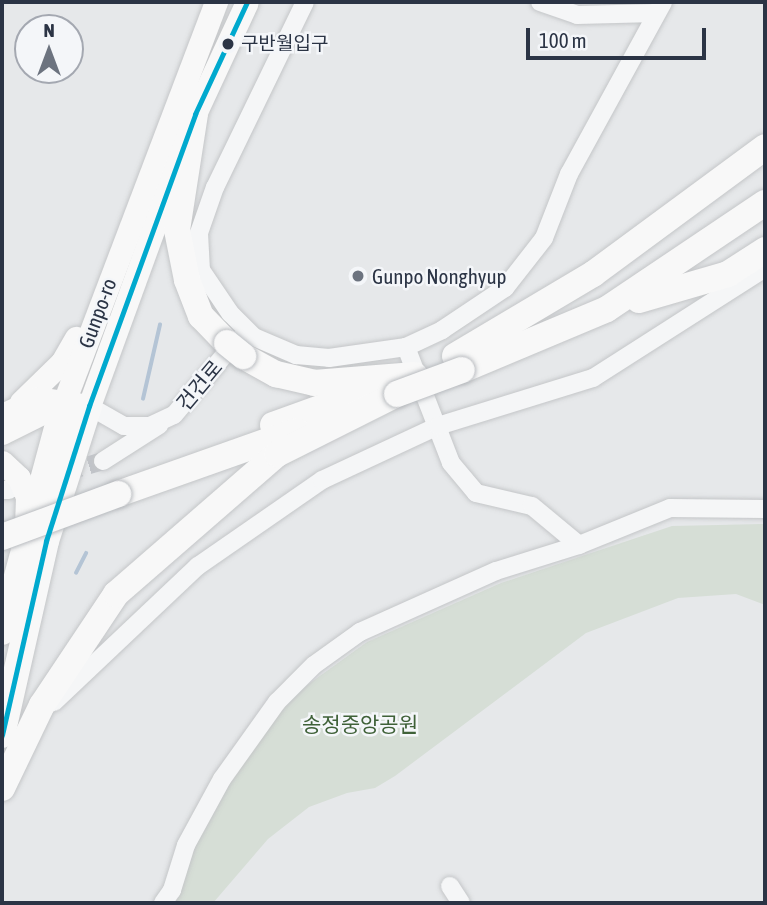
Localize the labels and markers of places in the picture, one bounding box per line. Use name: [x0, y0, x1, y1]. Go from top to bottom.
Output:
place label: 구반월입구: [241, 33, 328, 55]
marker: 구반월입구: [221, 37, 235, 51]
place label: Gunpo Nonghyup: [372, 263, 507, 289]
marker: Gunpo Nonghyup: [350, 268, 366, 284]

